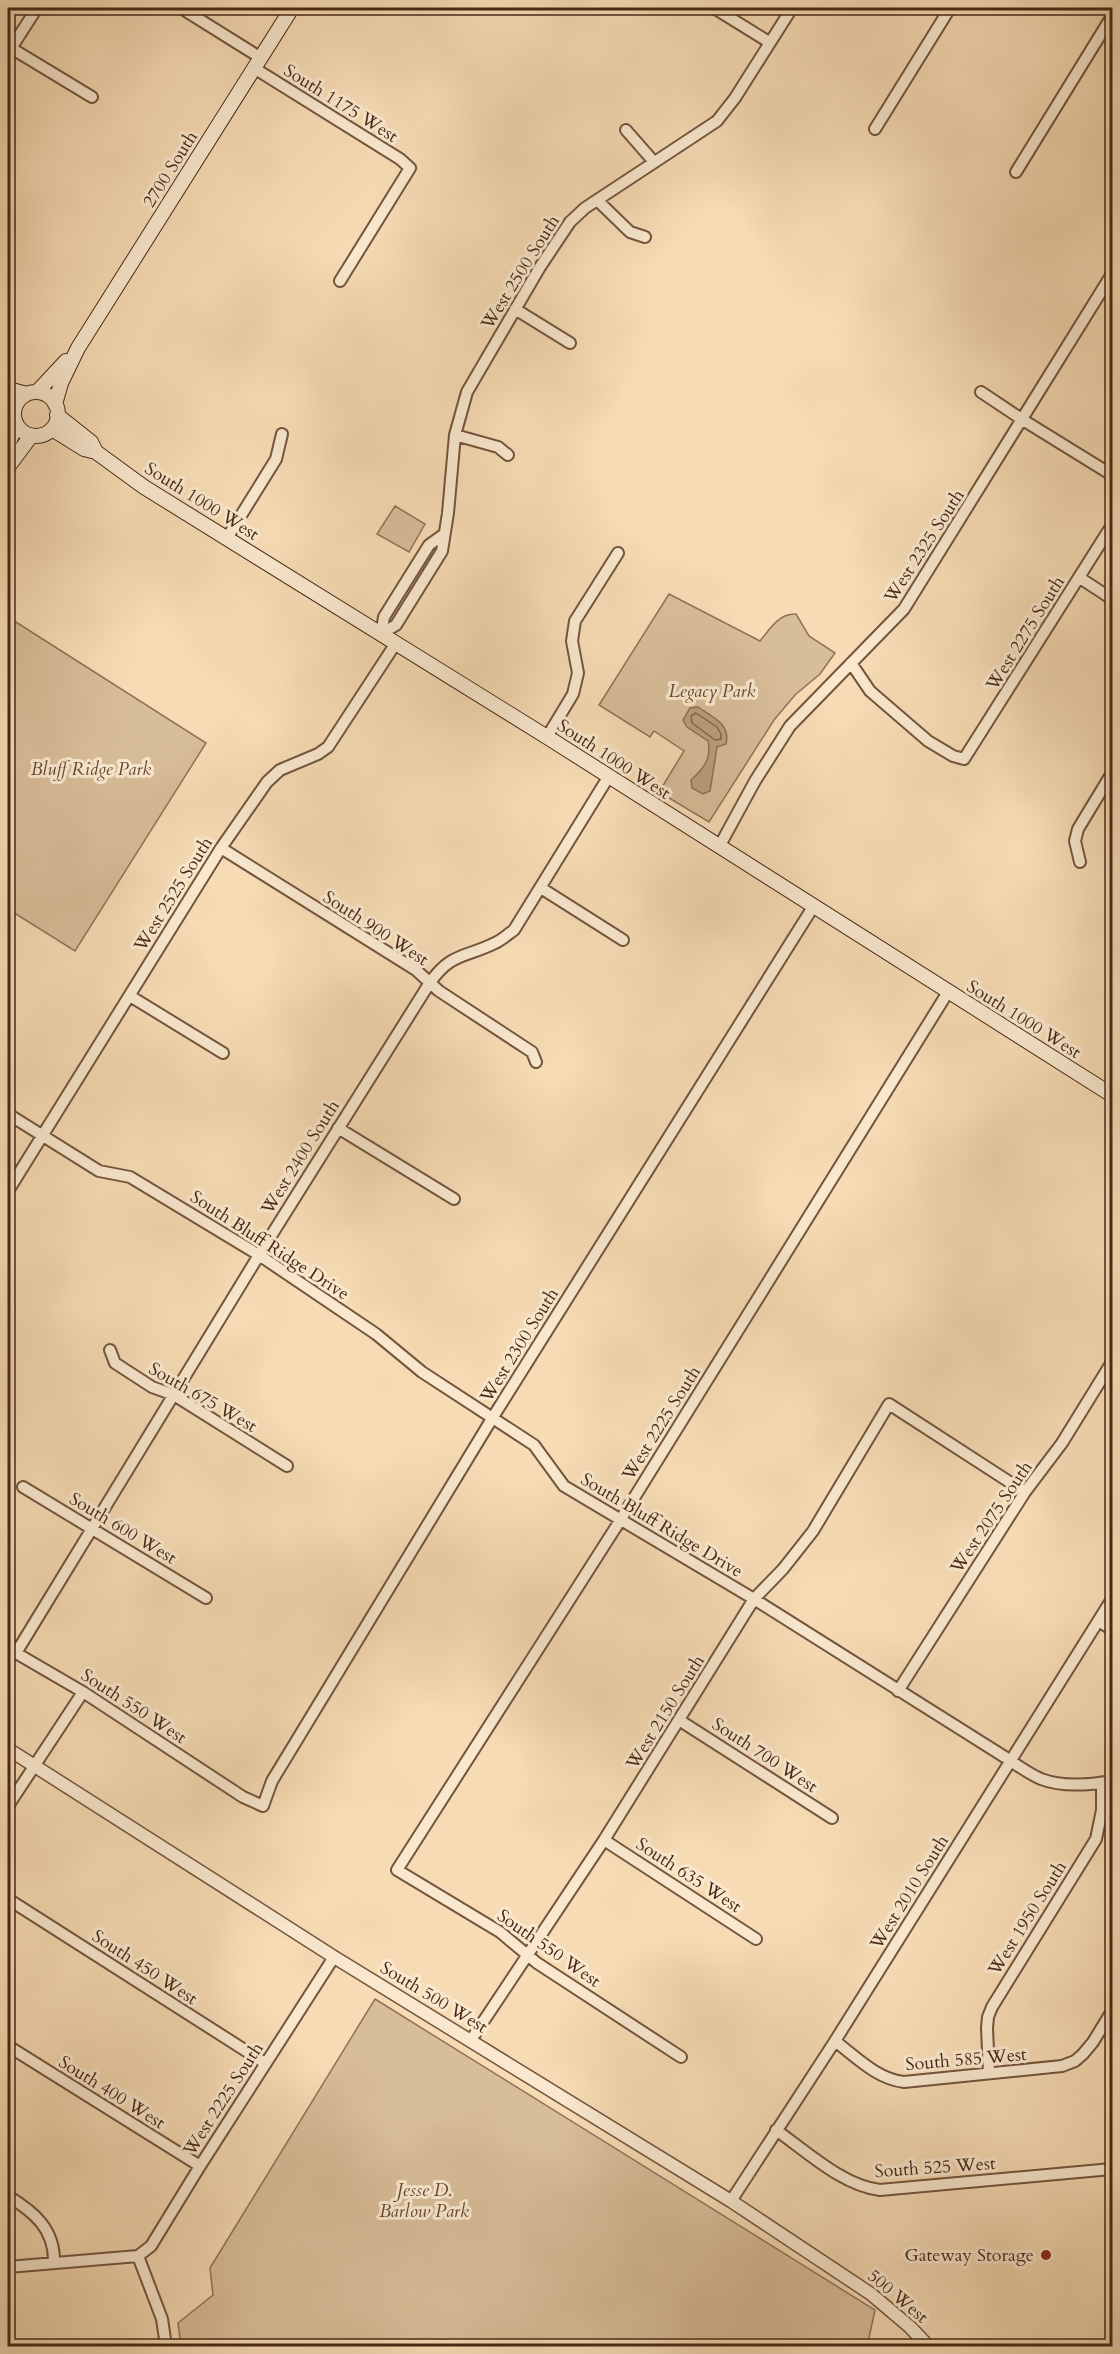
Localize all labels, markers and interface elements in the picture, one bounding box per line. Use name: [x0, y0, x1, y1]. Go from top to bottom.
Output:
street label: South 1175 West: [279, 58, 403, 149]
street label: 2700 South: [137, 126, 204, 212]
street label: West 2500 South: [475, 210, 566, 335]
street label: South 1000 West: [140, 456, 264, 547]
street label: West 2325 South: [878, 485, 971, 609]
street label: West 2275 South: [980, 571, 1071, 696]
park label: Legacy Park: [669, 679, 756, 704]
street label: South 1000 West: [552, 713, 676, 806]
park label: Bluff Ridge Park: [31, 757, 151, 782]
street label: West 2525 South: [128, 832, 219, 957]
street label: South 900 West: [318, 885, 434, 972]
street label: South 1000 West: [962, 974, 1086, 1065]
street label: West 2400 South: [255, 1095, 346, 1220]
street label: South Bluff Ridge Drive: [185, 1185, 354, 1306]
street label: West 2300 South: [474, 1283, 565, 1408]
street label: South 675 West: [144, 1356, 262, 1439]
street label: West 2225 South: [616, 1361, 707, 1486]
street label: West 2075 South: [944, 1456, 1038, 1579]
street label: South Bluff Ridge Drive: [576, 1467, 748, 1584]
street label: South 600 West: [64, 1486, 181, 1571]
street label: West 2150 South: [620, 1650, 711, 1775]
street label: South 550 West: [76, 1663, 192, 1750]
street label: South 700 West: [707, 1712, 823, 1799]
street label: West 2010 South: [864, 1830, 955, 1955]
street label: South 635 West: [631, 1832, 747, 1919]
street label: West 1950 South: [982, 1856, 1073, 1981]
street label: South 550 West: [492, 1903, 606, 1994]
street label: South 450 West: [87, 1924, 203, 2011]
street label: South 500 West: [375, 1955, 492, 2040]
street label: West 2225 South: [177, 2038, 270, 2162]
street label: South 585 West: [905, 2042, 1028, 2077]
street label: South 400 West: [54, 2050, 170, 2135]
street label: South 525 West: [874, 2151, 997, 2184]
park label: Jesse D. Barlow Park: [379, 2178, 469, 2224]
place label: Gateway Storage: [905, 2243, 1034, 2268]
marker: Gateway Storage: [1039, 2248, 1053, 2262]
street label: 500 West: [862, 2264, 934, 2329]

